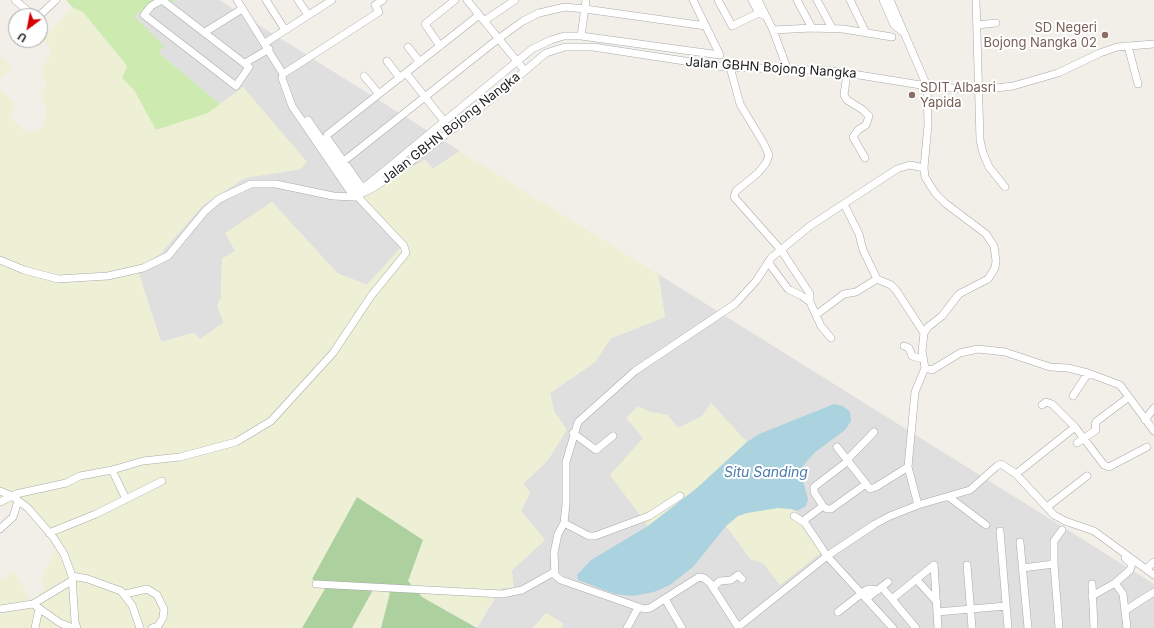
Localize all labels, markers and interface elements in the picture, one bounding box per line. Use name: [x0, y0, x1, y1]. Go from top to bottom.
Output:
north arrow: [8, 8, 48, 48]
place label: SD Negeri Bojong Nangka 02: [983, 20, 1097, 51]
text: U: [15, 29, 29, 45]
marker: SD Negeri Bojong Nangka 02: [1100, 30, 1110, 40]
street label: Jalan GBHN Bojong Nangka: [685, 54, 857, 82]
street label: Jalan GBHN Bojong Nangka: [379, 69, 523, 187]
place label: SDIT Albasri Yapida: [920, 80, 996, 111]
marker: SDIT Albasri Yapida: [907, 90, 917, 100]
water label: Situ Sanding: [724, 465, 808, 481]

